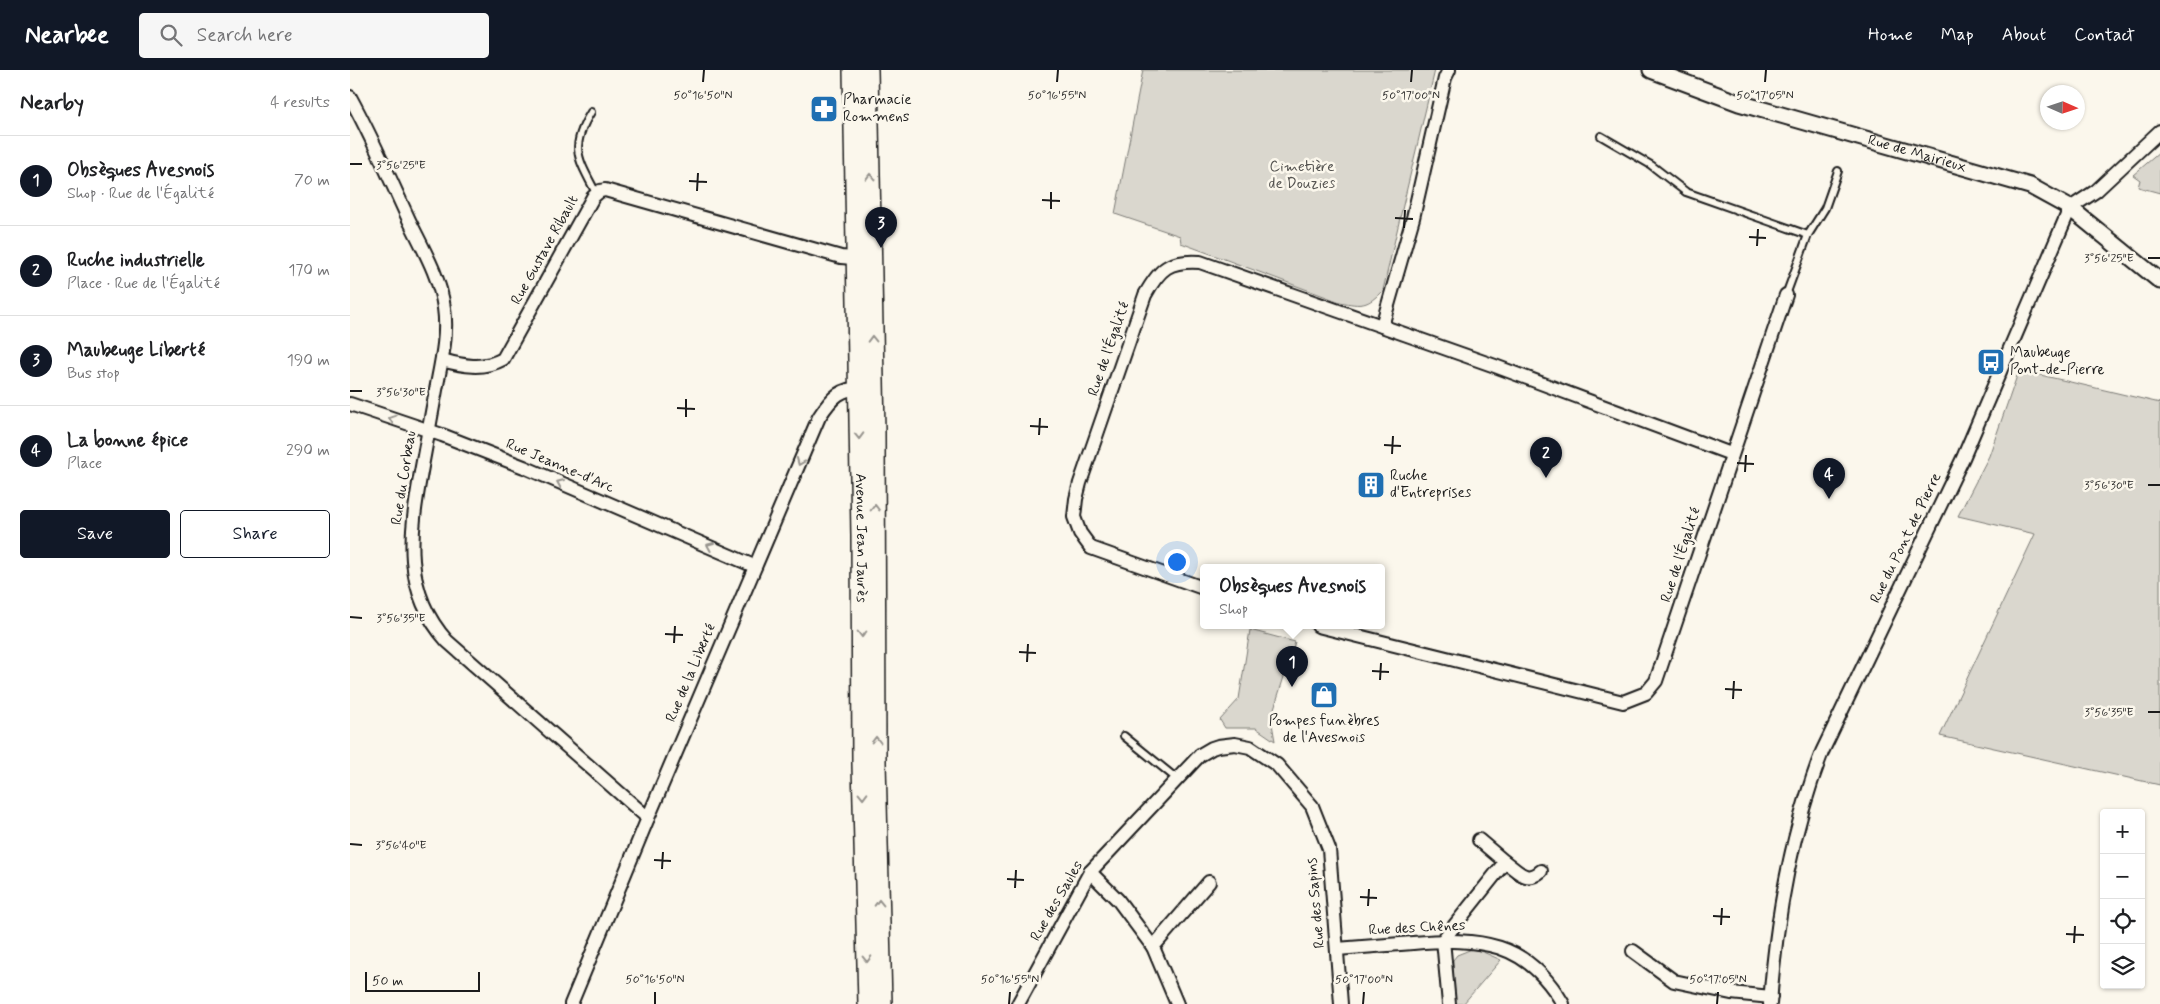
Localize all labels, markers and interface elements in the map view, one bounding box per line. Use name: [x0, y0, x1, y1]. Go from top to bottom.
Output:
search box: [139, 13, 489, 58]
text: Nearbee: [25, 20, 109, 51]
icon: search: [157, 21, 185, 49]
text: Search here: [197, 23, 293, 48]
text: Home: [1868, 23, 1913, 47]
text: Map: [1941, 23, 1974, 47]
text: About: [2002, 23, 2046, 47]
text: Contact: [2074, 23, 2135, 47]
north arrow: [2040, 85, 2085, 130]
text: 50°16'50"N: [673, 88, 733, 104]
text: 50°16'55"N: [1028, 88, 1086, 104]
text: 50°17'00"N: [1382, 88, 1440, 104]
text: 50°17'05"N: [1736, 88, 1794, 104]
text: Nearby: [20, 89, 84, 117]
place label: Pharmacie Rommens: [843, 90, 912, 127]
text: 4 results: [270, 92, 330, 113]
pharmacy icon: Pharmacie Rommens: [809, 94, 839, 124]
street label: Rue de Mairieux: [1865, 130, 1969, 177]
park label: Cimetière de Douzies: [1269, 157, 1336, 194]
text: Obsèques Avesnois: [67, 158, 214, 183]
text: 3°56'25"E: [376, 158, 426, 174]
text: 1: [32, 170, 40, 191]
text: 70 m: [294, 170, 330, 191]
one-way arrow: [865, 172, 875, 180]
text: Shop · Rue de l'Égalité: [67, 183, 214, 204]
street label: Rue Gustave Ribault: [507, 191, 584, 308]
pin: 3: [865, 207, 897, 248]
text: Ruche industrielle: [67, 248, 205, 273]
text: 3°56'25"E: [2084, 251, 2134, 267]
text: 2: [32, 260, 40, 281]
text: 170 m: [288, 260, 330, 281]
text: Place · Rue de l'Égalité: [67, 273, 220, 294]
street label: Rue de l'Égalité: [1083, 298, 1135, 399]
one-way arrow: [867, 335, 877, 342]
text: Maubeuge Liberté: [67, 338, 205, 363]
place label: Maubeuge Pont-de-Pierre: [2010, 343, 2105, 380]
bus stop icon: Maubeuge Pont-de-Pierre: [1976, 347, 2006, 377]
text: 3: [32, 350, 40, 371]
text: 190 m: [287, 350, 330, 371]
text: Bus stop: [67, 363, 120, 384]
text: 3°56'30"E: [376, 385, 426, 401]
one-way arrow: [388, 415, 397, 425]
text: La bonne épice: [67, 428, 188, 453]
street label: Rue du Corbeau: [387, 429, 421, 527]
one-way arrow: [854, 432, 864, 440]
street label: Rue Jeanne-d'Arc: [503, 434, 617, 498]
pin: 2: [1530, 437, 1562, 478]
text: 4: [31, 440, 41, 461]
text: 290 m: [286, 440, 330, 461]
text: Place: [67, 453, 102, 474]
one-way arrow: [795, 457, 806, 466]
pin: 4: [1813, 458, 1845, 499]
place label: Ruche d'Entreprises: [1390, 466, 1472, 503]
street label: Rue du Pont de Pierre: [1866, 469, 1946, 607]
building icon: Ruche d'Entreprises: [1356, 470, 1386, 500]
street label: Avenue Jean Jaurès: [850, 473, 871, 603]
one-way arrow: [556, 478, 565, 489]
text: 3°56'30"E: [2084, 478, 2134, 494]
one-way arrow: [870, 504, 880, 512]
street label: Rue de l'Égalité: [1655, 504, 1706, 605]
button: Save: [20, 510, 170, 558]
button: Share: [180, 510, 330, 558]
one-way arrow: [706, 542, 715, 552]
your location: [1164, 549, 1190, 575]
popup: [1200, 564, 1385, 629]
text: Obsèques Avesnois: [1219, 574, 1366, 599]
text: Shop: [1219, 599, 1248, 620]
text: 3°56'35"E: [376, 611, 426, 627]
street label: Rue de la Liberté: [661, 620, 721, 725]
one-way arrow: [857, 630, 867, 638]
pin: 1: [1276, 646, 1308, 687]
shop icon: Pompes funèbres de l'Avesnois: [1309, 680, 1339, 710]
text: 3°56'35"E: [2084, 705, 2134, 721]
place label: Pompes funèbres de l'Avesnois: [1269, 711, 1379, 748]
one-way arrow: [871, 736, 881, 744]
one-way arrow: [858, 792, 868, 800]
map controls: [2100, 809, 2145, 989]
button: +: [2100, 809, 2145, 854]
text: 3°56'40"E: [375, 838, 427, 854]
button: −: [2100, 854, 2145, 899]
street label: Rue des Saules: [1026, 857, 1088, 945]
street label: Rue des Sapins: [1302, 857, 1330, 949]
one-way arrow: [874, 899, 884, 906]
button: locate: [2100, 899, 2145, 944]
street label: Rue des Chênes: [1368, 915, 1466, 941]
button: layers: [2100, 944, 2145, 989]
one-way arrow: [861, 955, 872, 963]
scale bar: [365, 969, 480, 992]
text: 50 m: [372, 972, 403, 990]
text: 50°16'50"N: [625, 972, 685, 988]
text: 50°16'55"N: [981, 972, 1039, 988]
text: 50°17'00"N: [1335, 972, 1393, 988]
text: 50°17'05"N: [1689, 972, 1747, 988]

